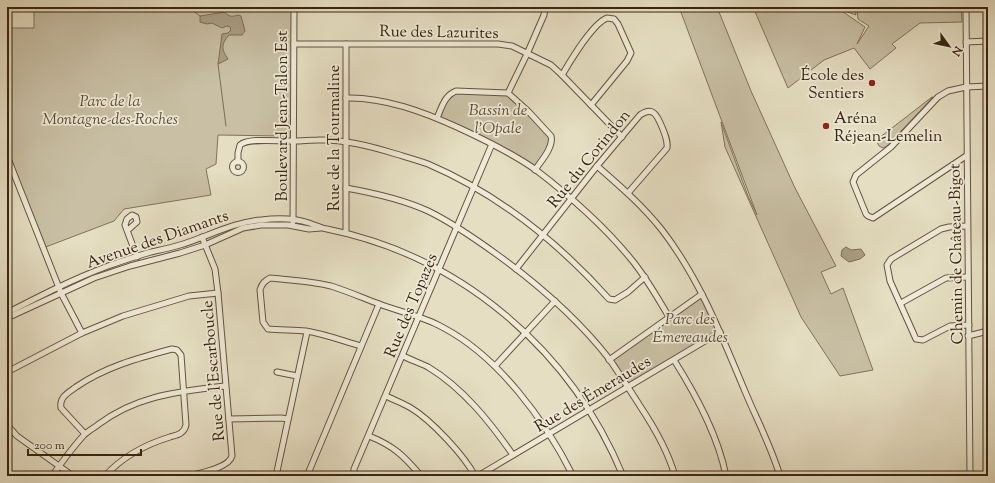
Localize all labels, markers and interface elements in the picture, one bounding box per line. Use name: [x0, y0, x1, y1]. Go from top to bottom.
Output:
street label: Rue des Lazurites: [379, 21, 499, 46]
north arrow: [929, 26, 969, 66]
street label: Boulevard Jean-Talon Est: [272, 30, 295, 201]
text: N: [947, 42, 966, 59]
street label: Rue de la Tourmaline: [324, 65, 347, 211]
place label: École des Sentiers: [801, 65, 864, 106]
marker: École des Sentiers: [867, 78, 877, 88]
park label: Parc de la Montagne-des-Roches: [42, 91, 178, 132]
park label: Bassin de l'Opale: [469, 100, 527, 141]
street label: Rue du Corindon: [543, 105, 637, 214]
place label: Aréna Réjean‑Lemelin: [834, 108, 943, 149]
marker: Aréna Réjean‑Lemelin: [821, 121, 831, 131]
street label: Chemin de Château-Bigot: [944, 163, 971, 344]
street label: Avenue des Diamants: [84, 205, 232, 276]
street label: Rue des Topazes: [380, 250, 445, 362]
street label: Rue de l'Escarboucle: [197, 299, 232, 442]
park label: Parc des Émereaudes: [652, 309, 728, 350]
street label: Rue des Émeraudes: [531, 351, 656, 439]
scale bar: [28, 431, 141, 457]
text: 200 m: [34, 437, 65, 455]

